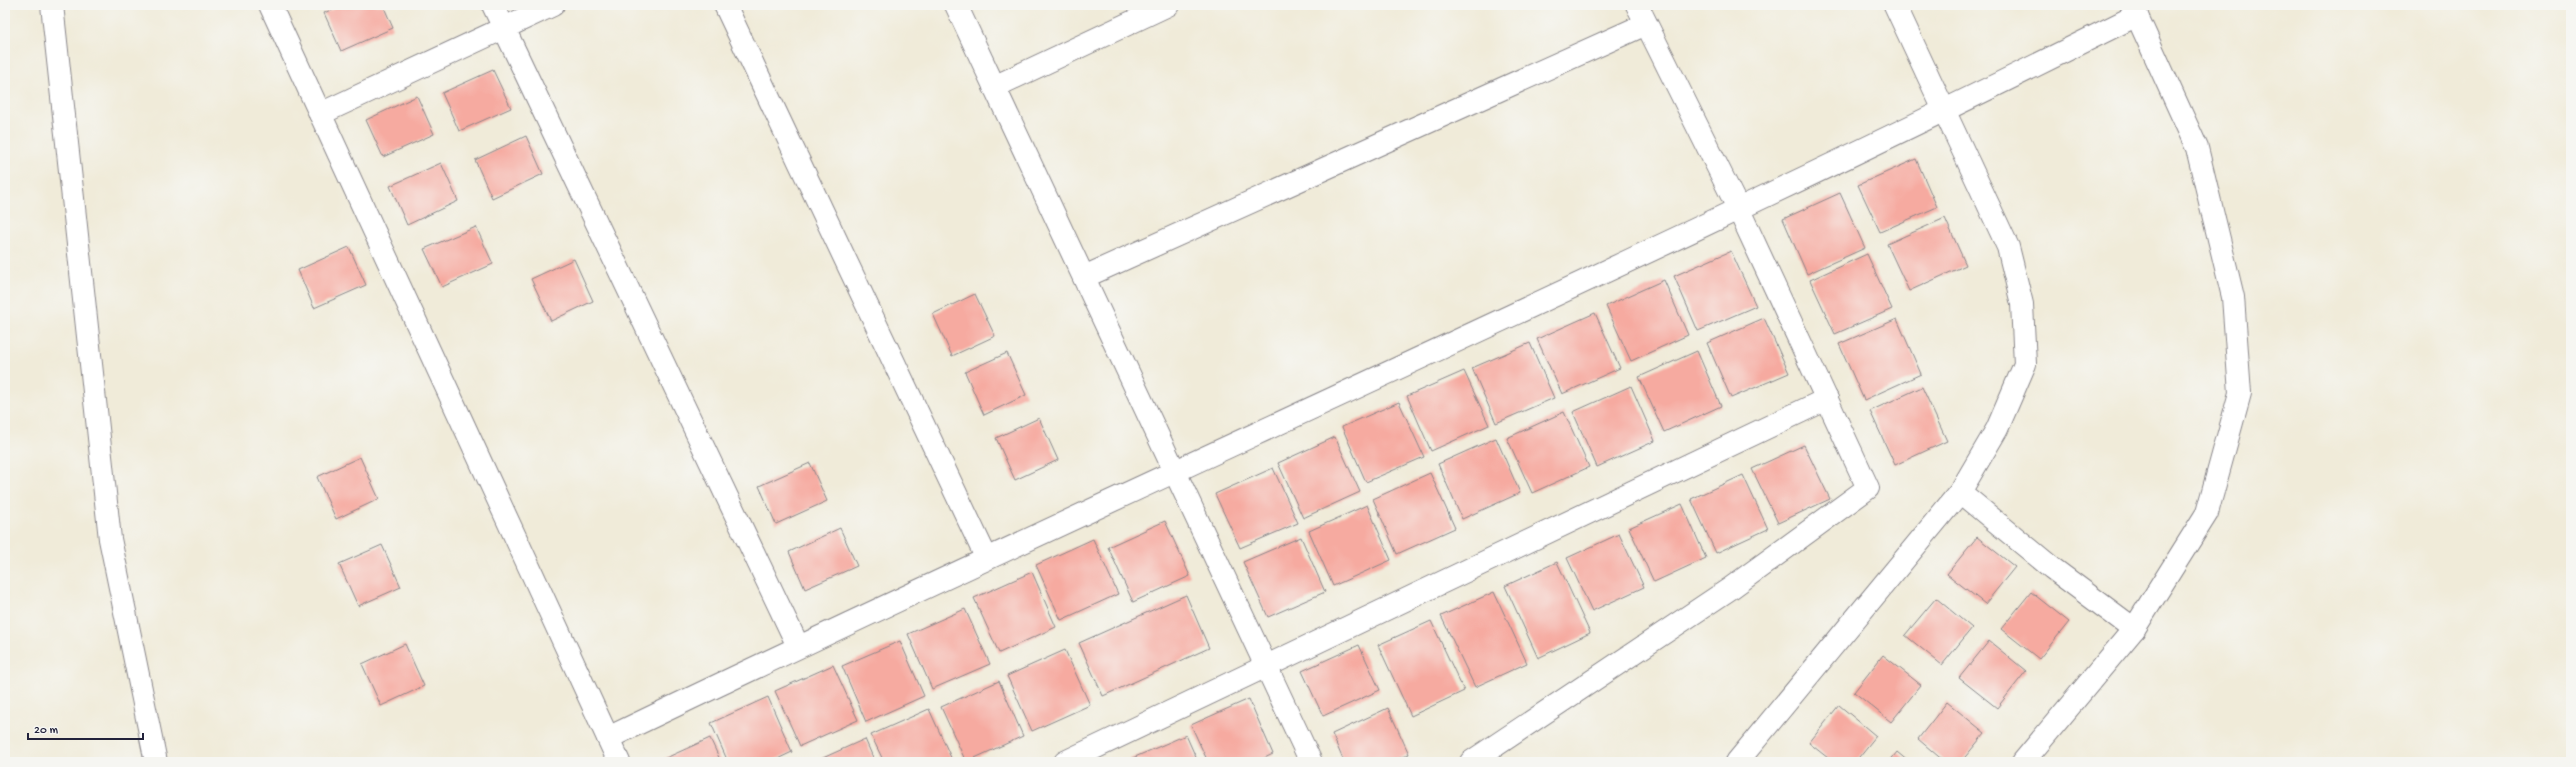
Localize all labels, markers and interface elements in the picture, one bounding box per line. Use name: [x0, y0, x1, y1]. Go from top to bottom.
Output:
scale bar: [28, 715, 143, 741]
text: 20 m: [34, 724, 59, 738]

